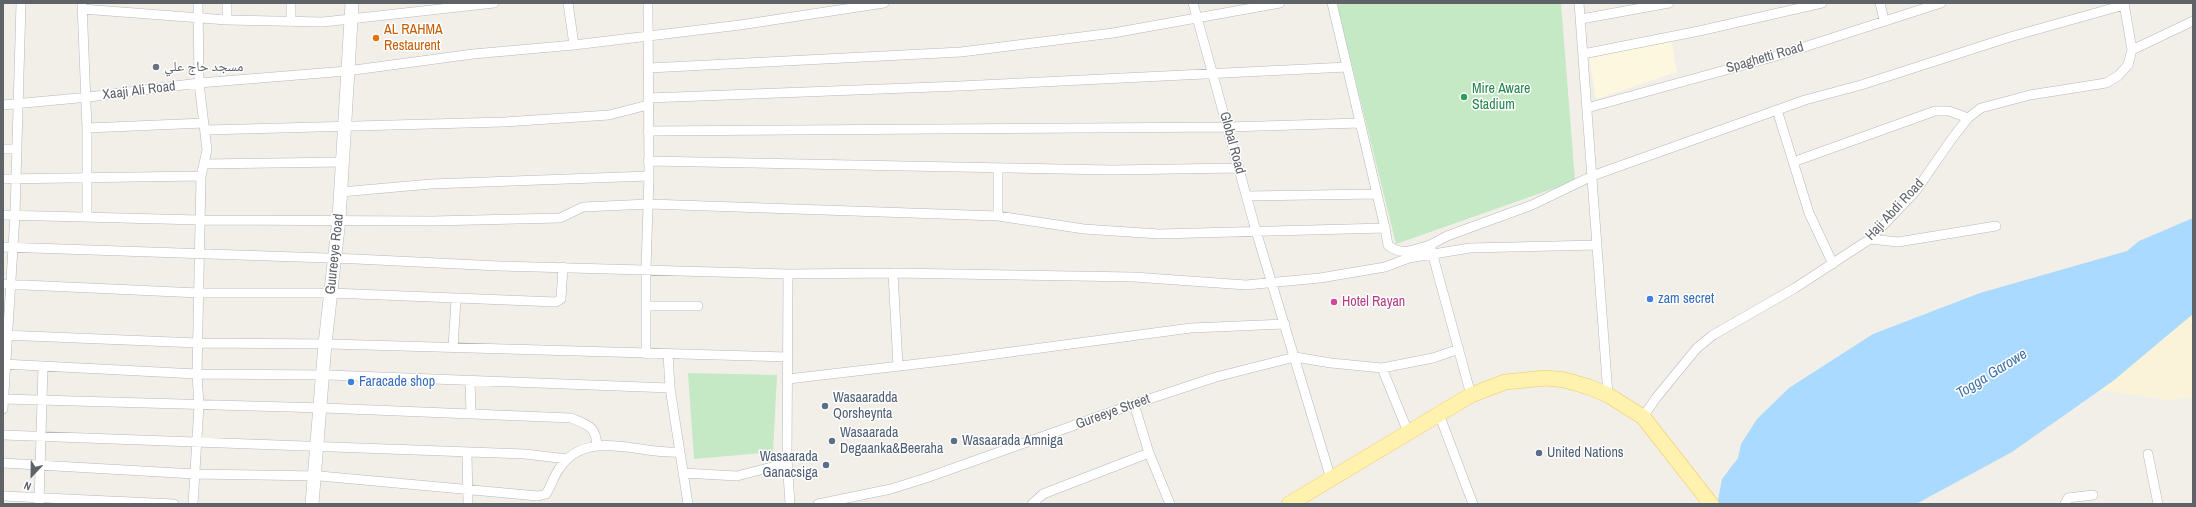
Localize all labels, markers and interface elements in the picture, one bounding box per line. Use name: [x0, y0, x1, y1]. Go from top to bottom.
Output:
place label: AL RAHMA Restaurent: [384, 22, 443, 54]
marker: AL RAHMA Restaurent: [371, 33, 381, 43]
street label: Spaghetti Road: [1724, 39, 1806, 77]
place label: مسجد حاج علي: [164, 59, 243, 75]
marker: مسجد حاج علي: [151, 62, 161, 72]
street label: Xaaji Ali Road: [102, 78, 176, 104]
place label: Mire Aware Stadium: [1472, 81, 1530, 114]
marker: Mire Aware Stadium: [1459, 92, 1469, 102]
street label: Global Road: [1216, 110, 1248, 176]
street label: Haji Abdi Road: [1862, 176, 1928, 244]
street label: Guureeye Road: [322, 213, 348, 295]
place label: zam secret: [1658, 291, 1714, 307]
place label: Hotel Rayan: [1342, 294, 1405, 310]
marker: zam secret: [1645, 294, 1655, 304]
marker: Hotel Rayan: [1329, 297, 1339, 307]
water label: Togga Garowe: [1953, 345, 2031, 403]
place label: Faracade shop: [359, 374, 435, 390]
marker: Faracade shop: [346, 377, 356, 387]
place label: Wasaaradda Qorsheynta: [833, 390, 898, 422]
street label: Gureeye Street: [1074, 391, 1152, 433]
marker: Wasaaradda Qorsheynta: [820, 401, 830, 411]
place label: Wasaarada Degaanka&Beeraha: [840, 425, 943, 458]
place label: Wasaarada Amniga: [962, 433, 1063, 449]
marker: Wasaarada Degaanka&Beeraha: [827, 436, 837, 446]
marker: Wasaarada Amniga: [949, 436, 959, 446]
place label: United Nations: [1547, 445, 1624, 461]
marker: United Nations: [1534, 448, 1544, 458]
place label: Wasaarada Ganacsiga: [760, 449, 818, 482]
north arrow: [12, 455, 52, 495]
marker: Wasaarada Ganacsiga: [821, 460, 831, 470]
text: N: [22, 478, 33, 494]

